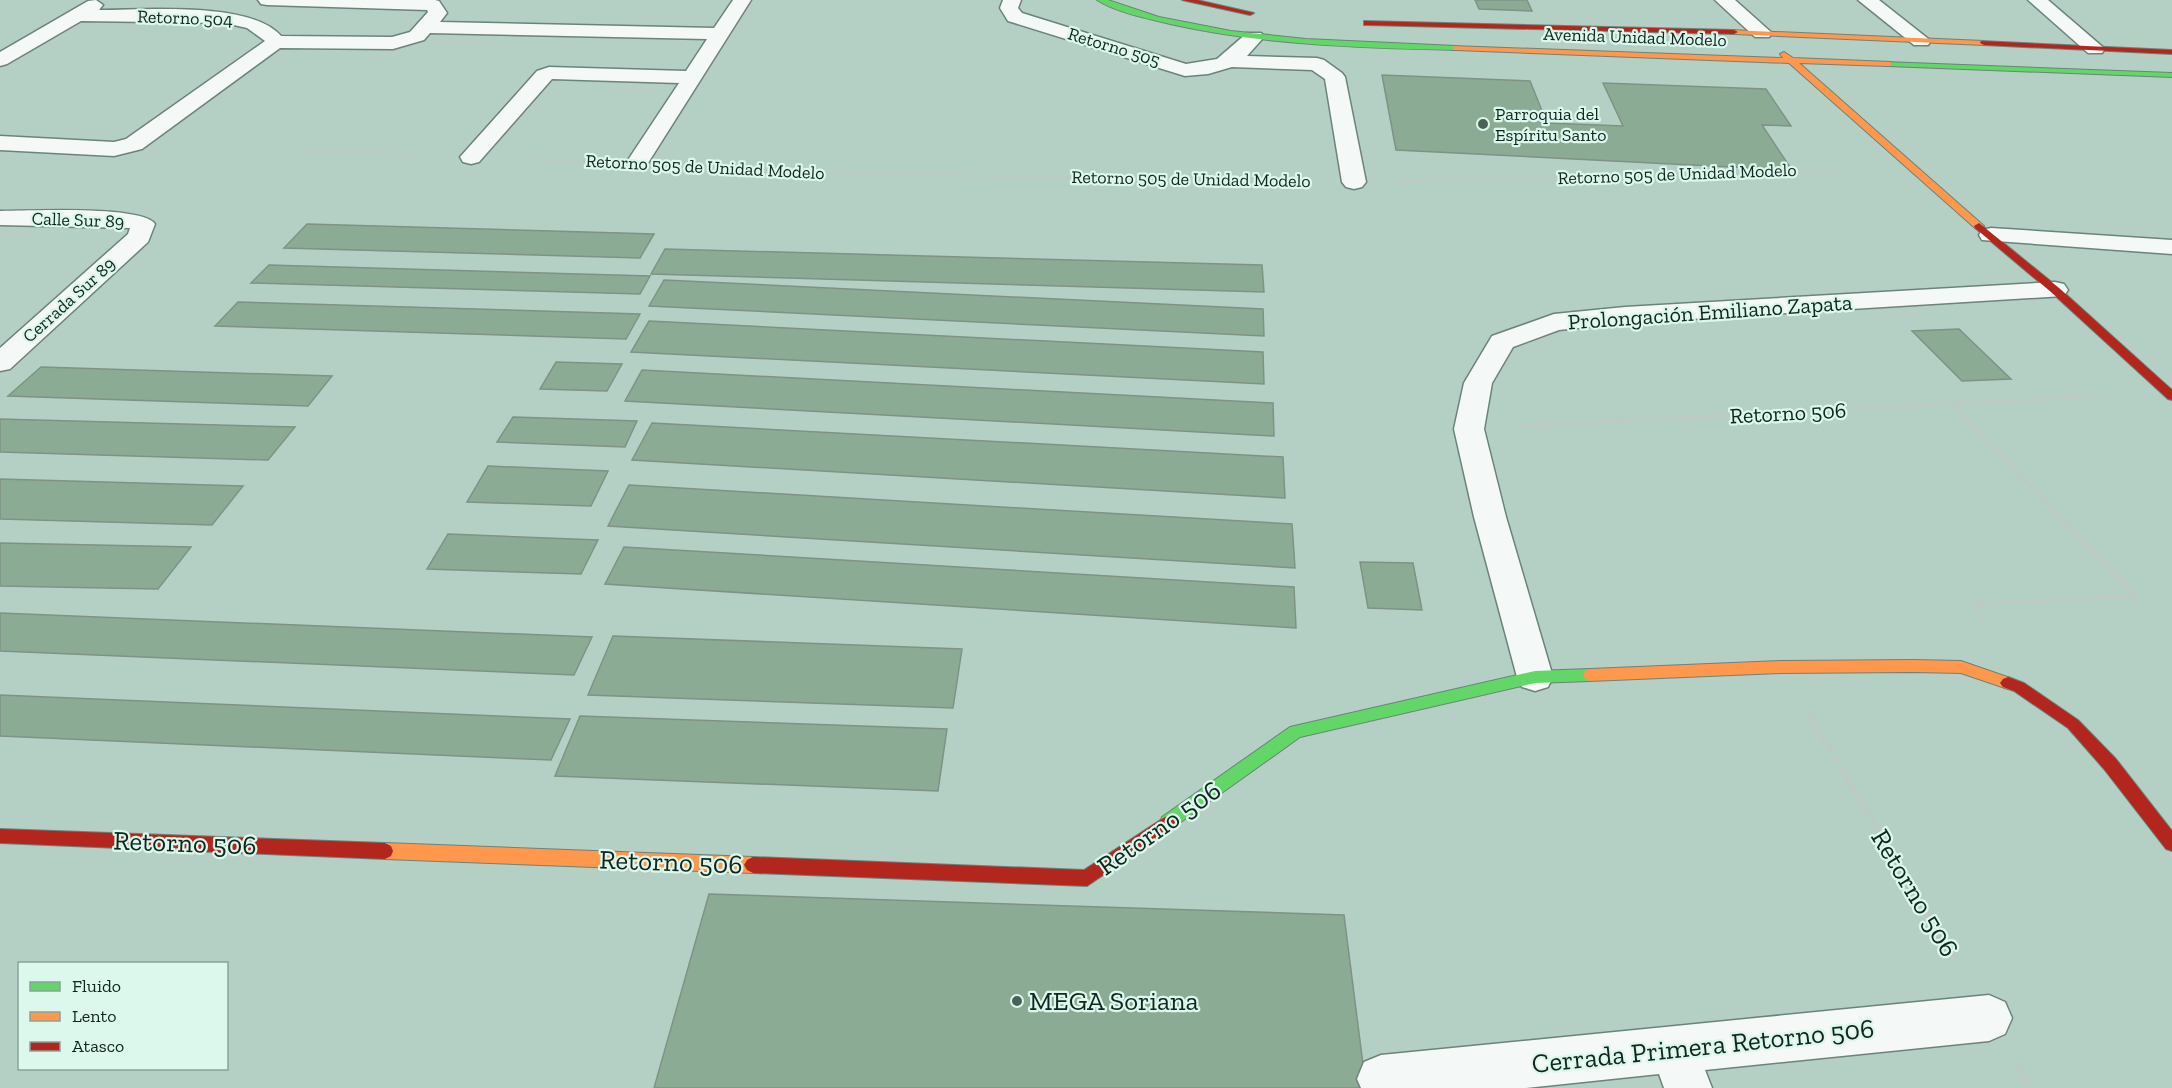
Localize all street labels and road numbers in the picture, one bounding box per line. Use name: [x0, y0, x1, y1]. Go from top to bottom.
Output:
street label: Retorno 504: [137, 5, 234, 31]
street label: Retorno 505: [1065, 23, 1163, 71]
street label: Avenida Unidad Modelo: [1543, 23, 1727, 51]
street label: Retorno 505 de Unidad Modelo: [585, 150, 825, 184]
street label: Retorno 505 de Unidad Modelo: [1557, 159, 1797, 189]
street label: Retorno 505 de Unidad Modelo: [1071, 166, 1311, 192]
street label: Calle Sur 89: [31, 207, 125, 233]
street label: Cerrada Sur 89: [18, 253, 120, 347]
street label: Prolongación Emiliano Zapata: [1567, 289, 1854, 335]
street label: Retorno 506: [1729, 396, 1847, 430]
street label: Retorno 506: [1091, 774, 1227, 882]
street label: Retorno 506: [1864, 823, 1966, 963]
street label: Retorno 506: [113, 825, 257, 861]
street label: Retorno 506: [599, 844, 743, 880]
street label: Cerrada Primera Retorno 506: [1530, 1012, 1876, 1080]

